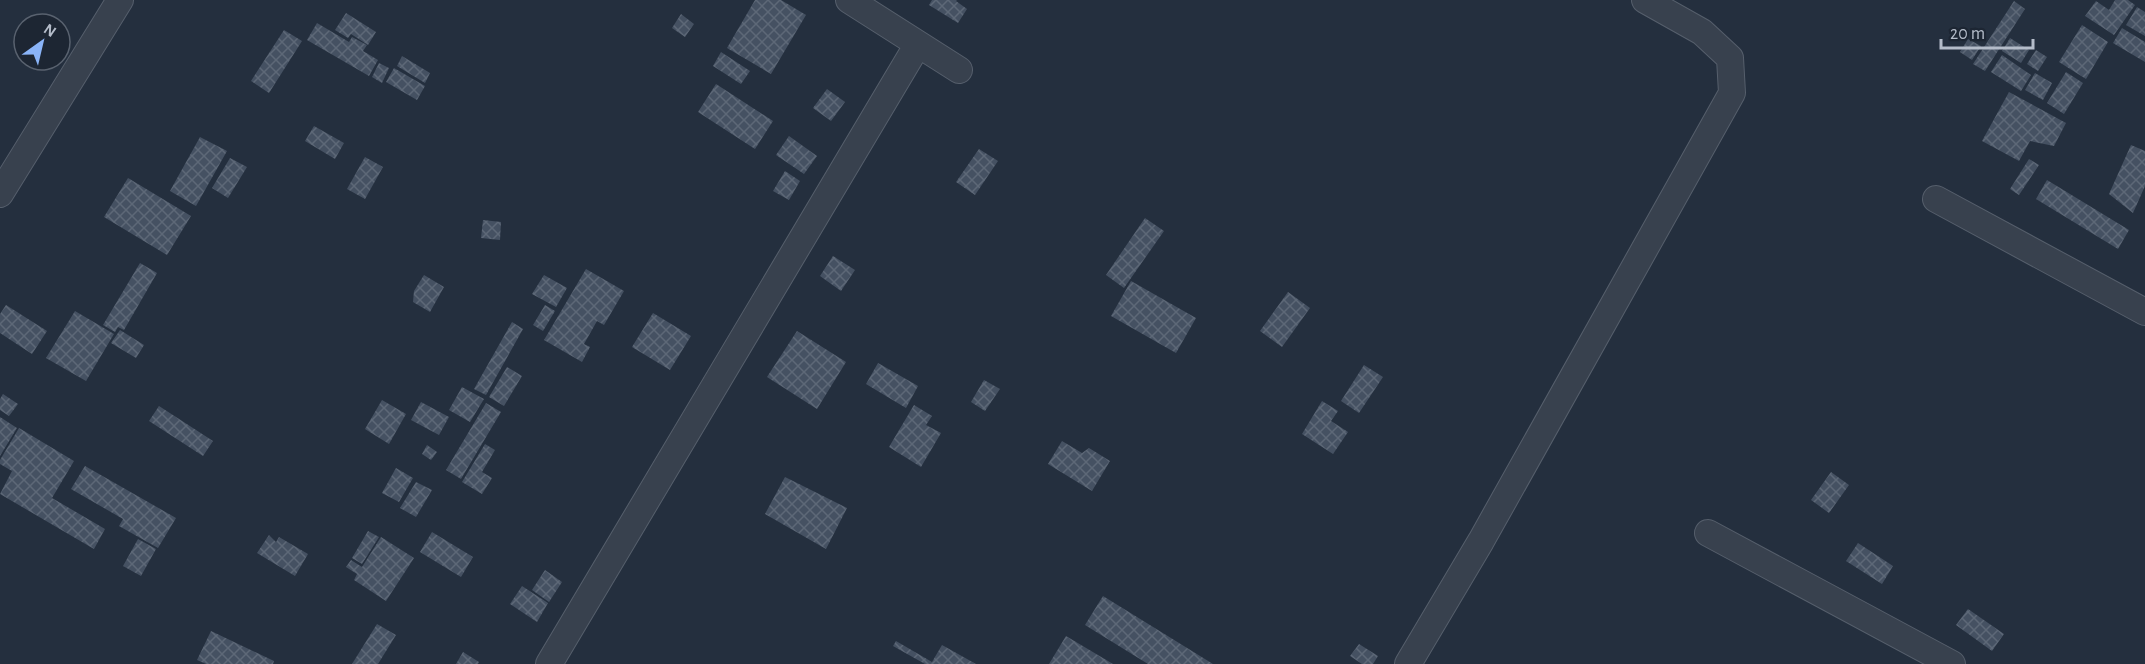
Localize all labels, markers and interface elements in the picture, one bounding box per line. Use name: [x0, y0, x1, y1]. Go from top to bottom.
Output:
north arrow: [12, 12, 72, 72]
scale bar: [1941, 12, 2032, 50]
text: N: [41, 21, 59, 40]
text: 20 m: [1950, 25, 1985, 43]

